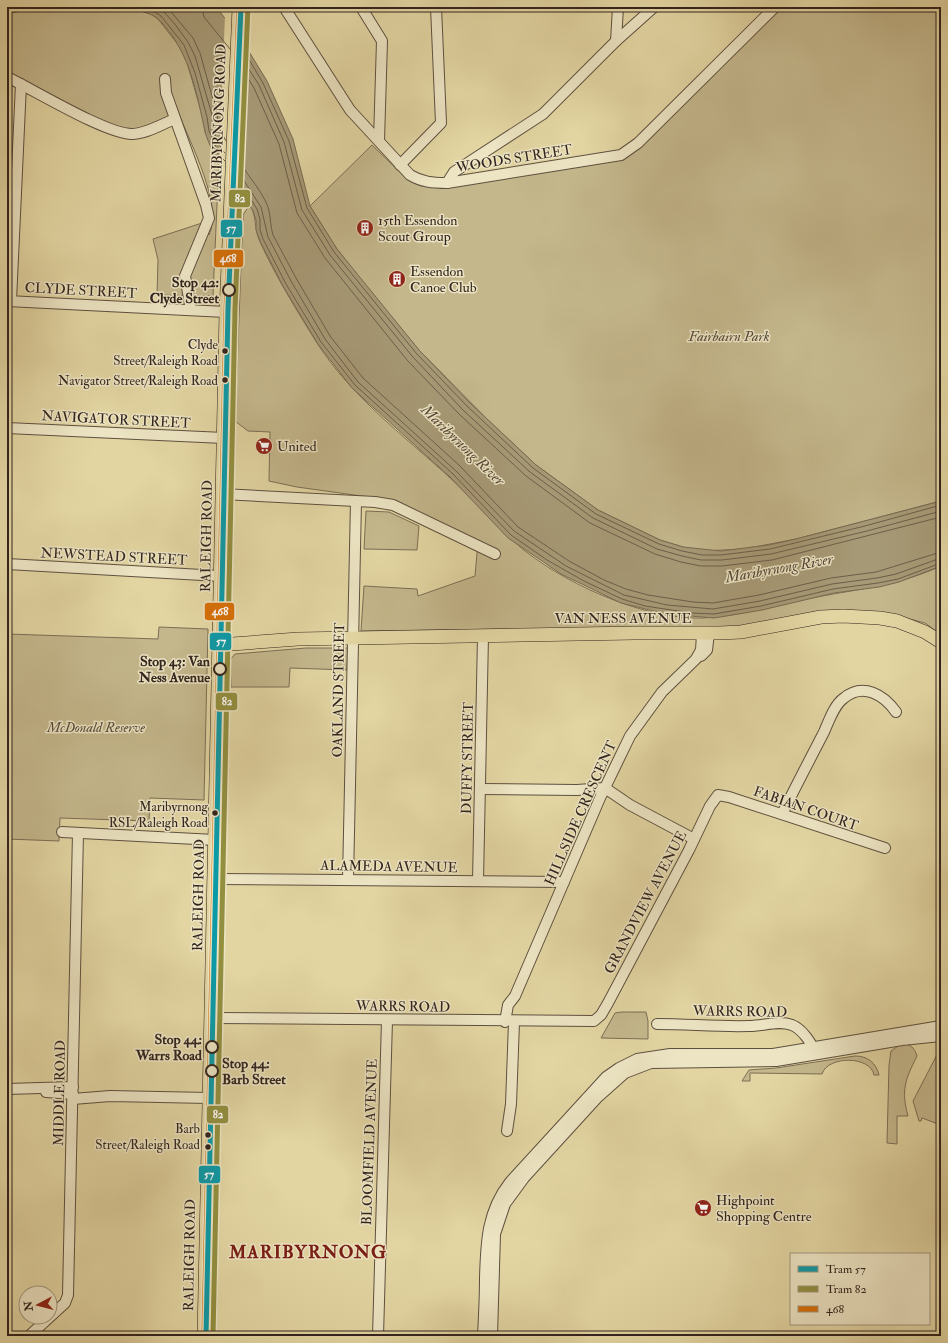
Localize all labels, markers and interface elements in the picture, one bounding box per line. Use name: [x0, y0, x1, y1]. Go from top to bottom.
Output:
street label: MARIBYRNONG ROAD: [207, 43, 230, 203]
street label: WOODS STREET: [454, 141, 574, 176]
line badge: 82: [228, 189, 251, 208]
text: 82: [235, 192, 246, 205]
place label: 15th Essendon Scout Group: [378, 212, 458, 246]
building icon: 15th Essendon Scout Group: [355, 218, 375, 238]
line badge: 57: [220, 219, 243, 238]
text: 57: [226, 222, 237, 235]
line badge: 468: [213, 249, 244, 268]
text: 468: [219, 252, 237, 266]
place label: Essendon Canoe Club: [410, 263, 477, 296]
building icon: Essendon Canoe Club: [387, 269, 407, 289]
place label: Stop 42: Clyde Street: [150, 274, 219, 308]
street label: CLYDE STREET: [24, 279, 138, 302]
marker: Stop 42: Clyde Street: [222, 283, 236, 297]
park label: Fairbairn Park: [687, 328, 770, 345]
place label: Clyde Street/Raleigh Road: [113, 337, 219, 369]
marker: Clyde Street/Raleigh Road: [220, 346, 230, 356]
place label: Navigator Street/Raleigh Road: [58, 373, 219, 389]
marker: Navigator Street/Raleigh Road: [220, 375, 230, 385]
water label: Maribyrnong River: [416, 400, 509, 491]
street label: NAVIGATOR STREET: [41, 407, 192, 432]
supermarket icon: United: [254, 436, 274, 456]
place label: United: [277, 438, 317, 455]
street label: RALEIGH ROAD: [197, 480, 216, 592]
street label: NEWSTEAD STREET: [40, 544, 188, 569]
water label: Maribyrnong River: [723, 549, 836, 587]
line badge: 468: [204, 602, 235, 621]
text: 468: [211, 605, 229, 619]
street label: VAN NESS AVENUE: [554, 610, 692, 627]
street label: OAKLAND STREET: [329, 622, 348, 758]
line badge: 57: [209, 632, 232, 651]
text: 57: [216, 635, 227, 648]
place label: Stop 43: Van Ness Avenue: [138, 653, 211, 686]
marker: Stop 43: Van Ness Avenue: [213, 662, 227, 676]
line badge: 82: [215, 692, 238, 711]
text: 82: [222, 695, 233, 708]
street label: DUFFY STREET: [458, 701, 477, 814]
park label: McDonald Reserve: [46, 719, 145, 736]
street label: HILLSIDE CRESCENT: [541, 738, 620, 888]
street label: FABIAN COURT: [751, 783, 861, 835]
place label: Maribyrnong RSL/Raleigh Road: [109, 799, 209, 831]
marker: Maribyrnong RSL/Raleigh Road: [210, 808, 220, 818]
street label: GRANDVIEW AVENUE: [601, 828, 690, 977]
street label: RALEIGH ROAD: [189, 839, 208, 951]
street label: ALAMEDA AVENUE: [319, 857, 458, 876]
street label: WARRS ROAD: [355, 997, 450, 1016]
street label: WARRS ROAD: [692, 1002, 787, 1021]
place label: Stop 44: Warrs Road: [135, 1031, 202, 1064]
street label: MIDDLE ROAD: [50, 1040, 69, 1146]
marker: Stop 44: Warrs Road: [205, 1040, 219, 1054]
place label: Stop 44: Barb Street: [222, 1055, 286, 1088]
street label: BLOOMFIELD AVENUE: [358, 1058, 381, 1226]
marker: Stop 44: Barb Street: [205, 1064, 219, 1078]
line badge: 82: [206, 1105, 229, 1124]
text: 82: [213, 1108, 224, 1121]
place label: Barb Street/Raleigh Road: [95, 1121, 201, 1153]
marker: Barb Street/Raleigh Road: [203, 1130, 213, 1140]
unlabelled marker: [203, 1142, 213, 1152]
line badge: 57: [198, 1165, 221, 1184]
text: 57: [204, 1168, 215, 1181]
place label: Highpoint Shopping Centre: [716, 1192, 812, 1226]
supermarket icon: Highpoint Shopping Centre: [693, 1198, 713, 1218]
street label: RALEIGH ROAD: [180, 1199, 199, 1311]
district label: MARIBYRNONG: [228, 1241, 387, 1264]
legend: [790, 1253, 930, 1325]
text: Tram 57: [826, 1262, 866, 1277]
text: Tram 82: [826, 1282, 867, 1297]
north arrow: [18, 1285, 58, 1325]
text: N: [21, 1299, 36, 1313]
text: 468: [826, 1302, 845, 1317]

